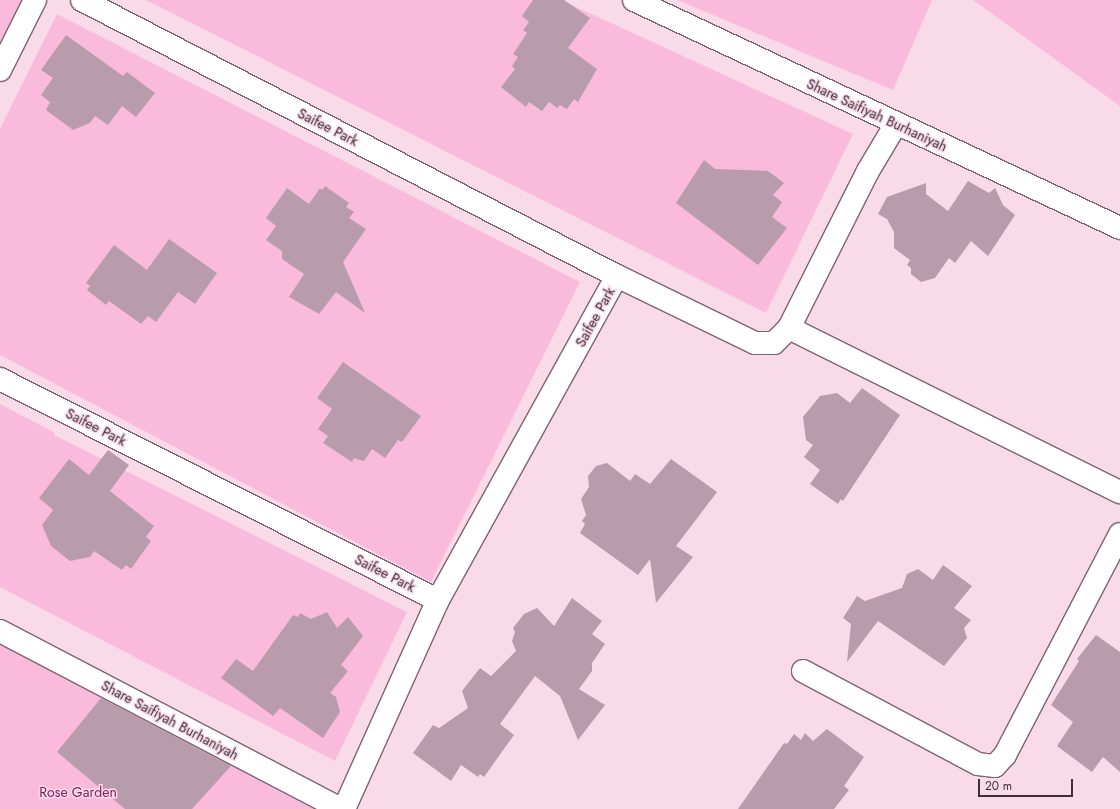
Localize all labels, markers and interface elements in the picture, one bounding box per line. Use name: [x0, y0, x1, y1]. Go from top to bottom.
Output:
street label: Share Saifiyah Burhaniyah: [804, 75, 950, 155]
street label: Saifee Park: [295, 105, 361, 149]
street label: Saifee Park: [572, 284, 618, 350]
street label: Saifee Park: [63, 405, 129, 449]
street label: Saifee Park: [352, 551, 418, 595]
street label: Share Saifiyah Burhaniyah: [98, 677, 242, 763]
scale bar: [980, 771, 1075, 797]
text: 20 m: [985, 777, 1012, 795]
park label: Rose Garden: [39, 784, 117, 800]

